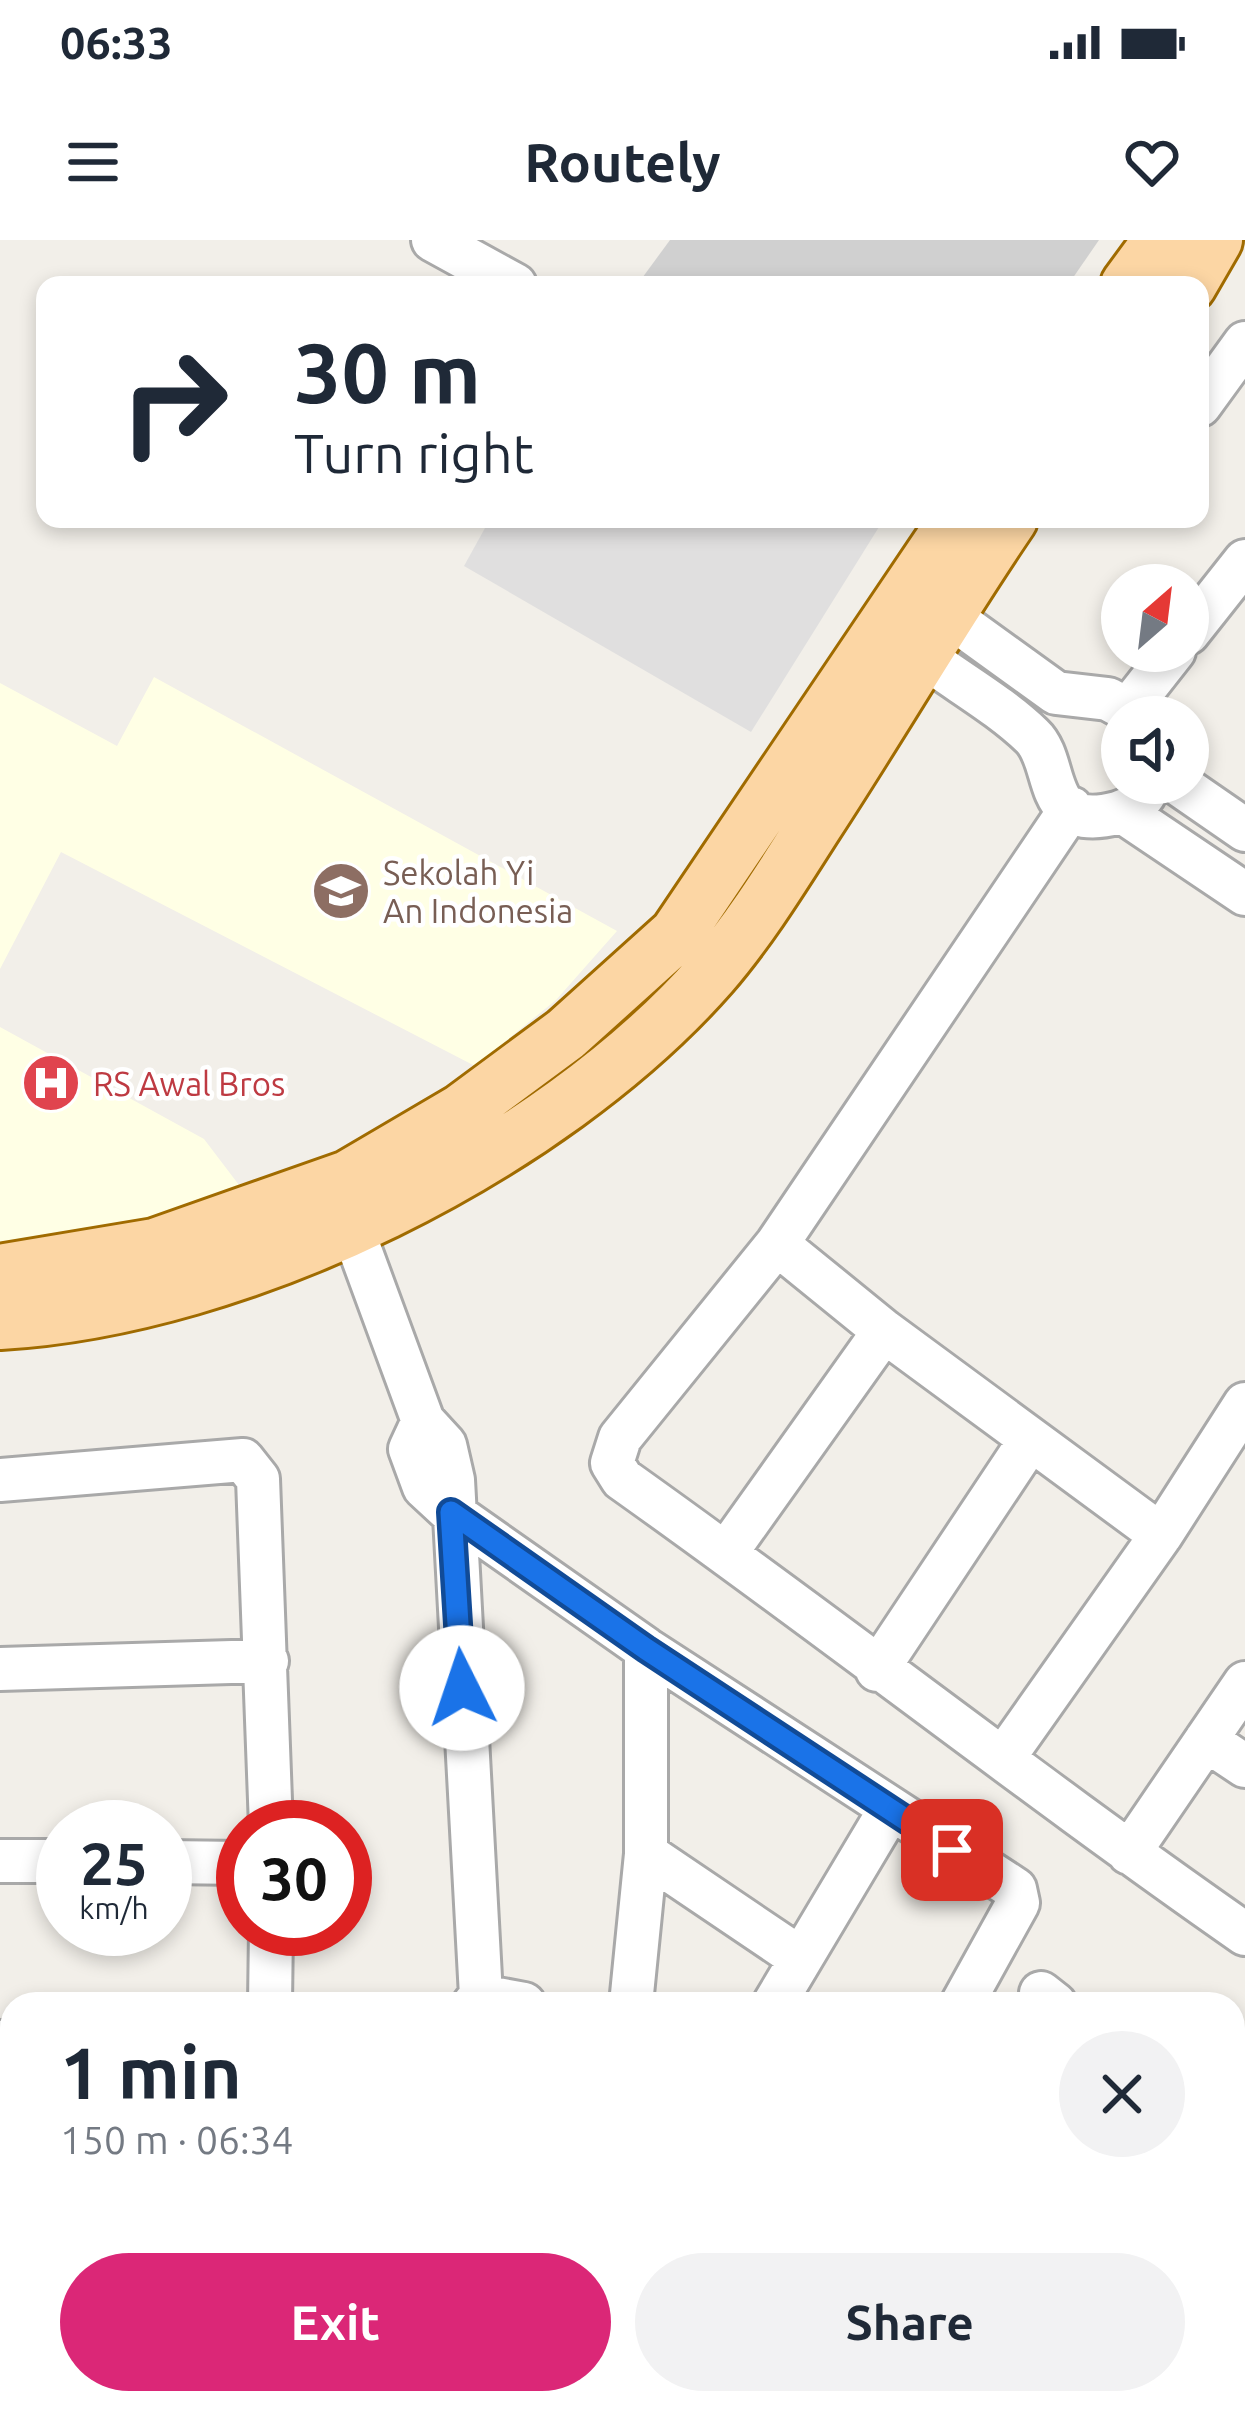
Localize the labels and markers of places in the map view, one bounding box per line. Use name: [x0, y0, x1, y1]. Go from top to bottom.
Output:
place label: Sekolah Yi An Indonesia: [383, 854, 573, 929]
school or university icon: Sekolah Yi An Indonesia: [310, 860, 372, 922]
hospital icon: RS Awal Bros: [20, 1052, 82, 1114]
place label: RS Awal Bros: [93, 1065, 285, 1102]
pin: [901, 1799, 1003, 1901]

